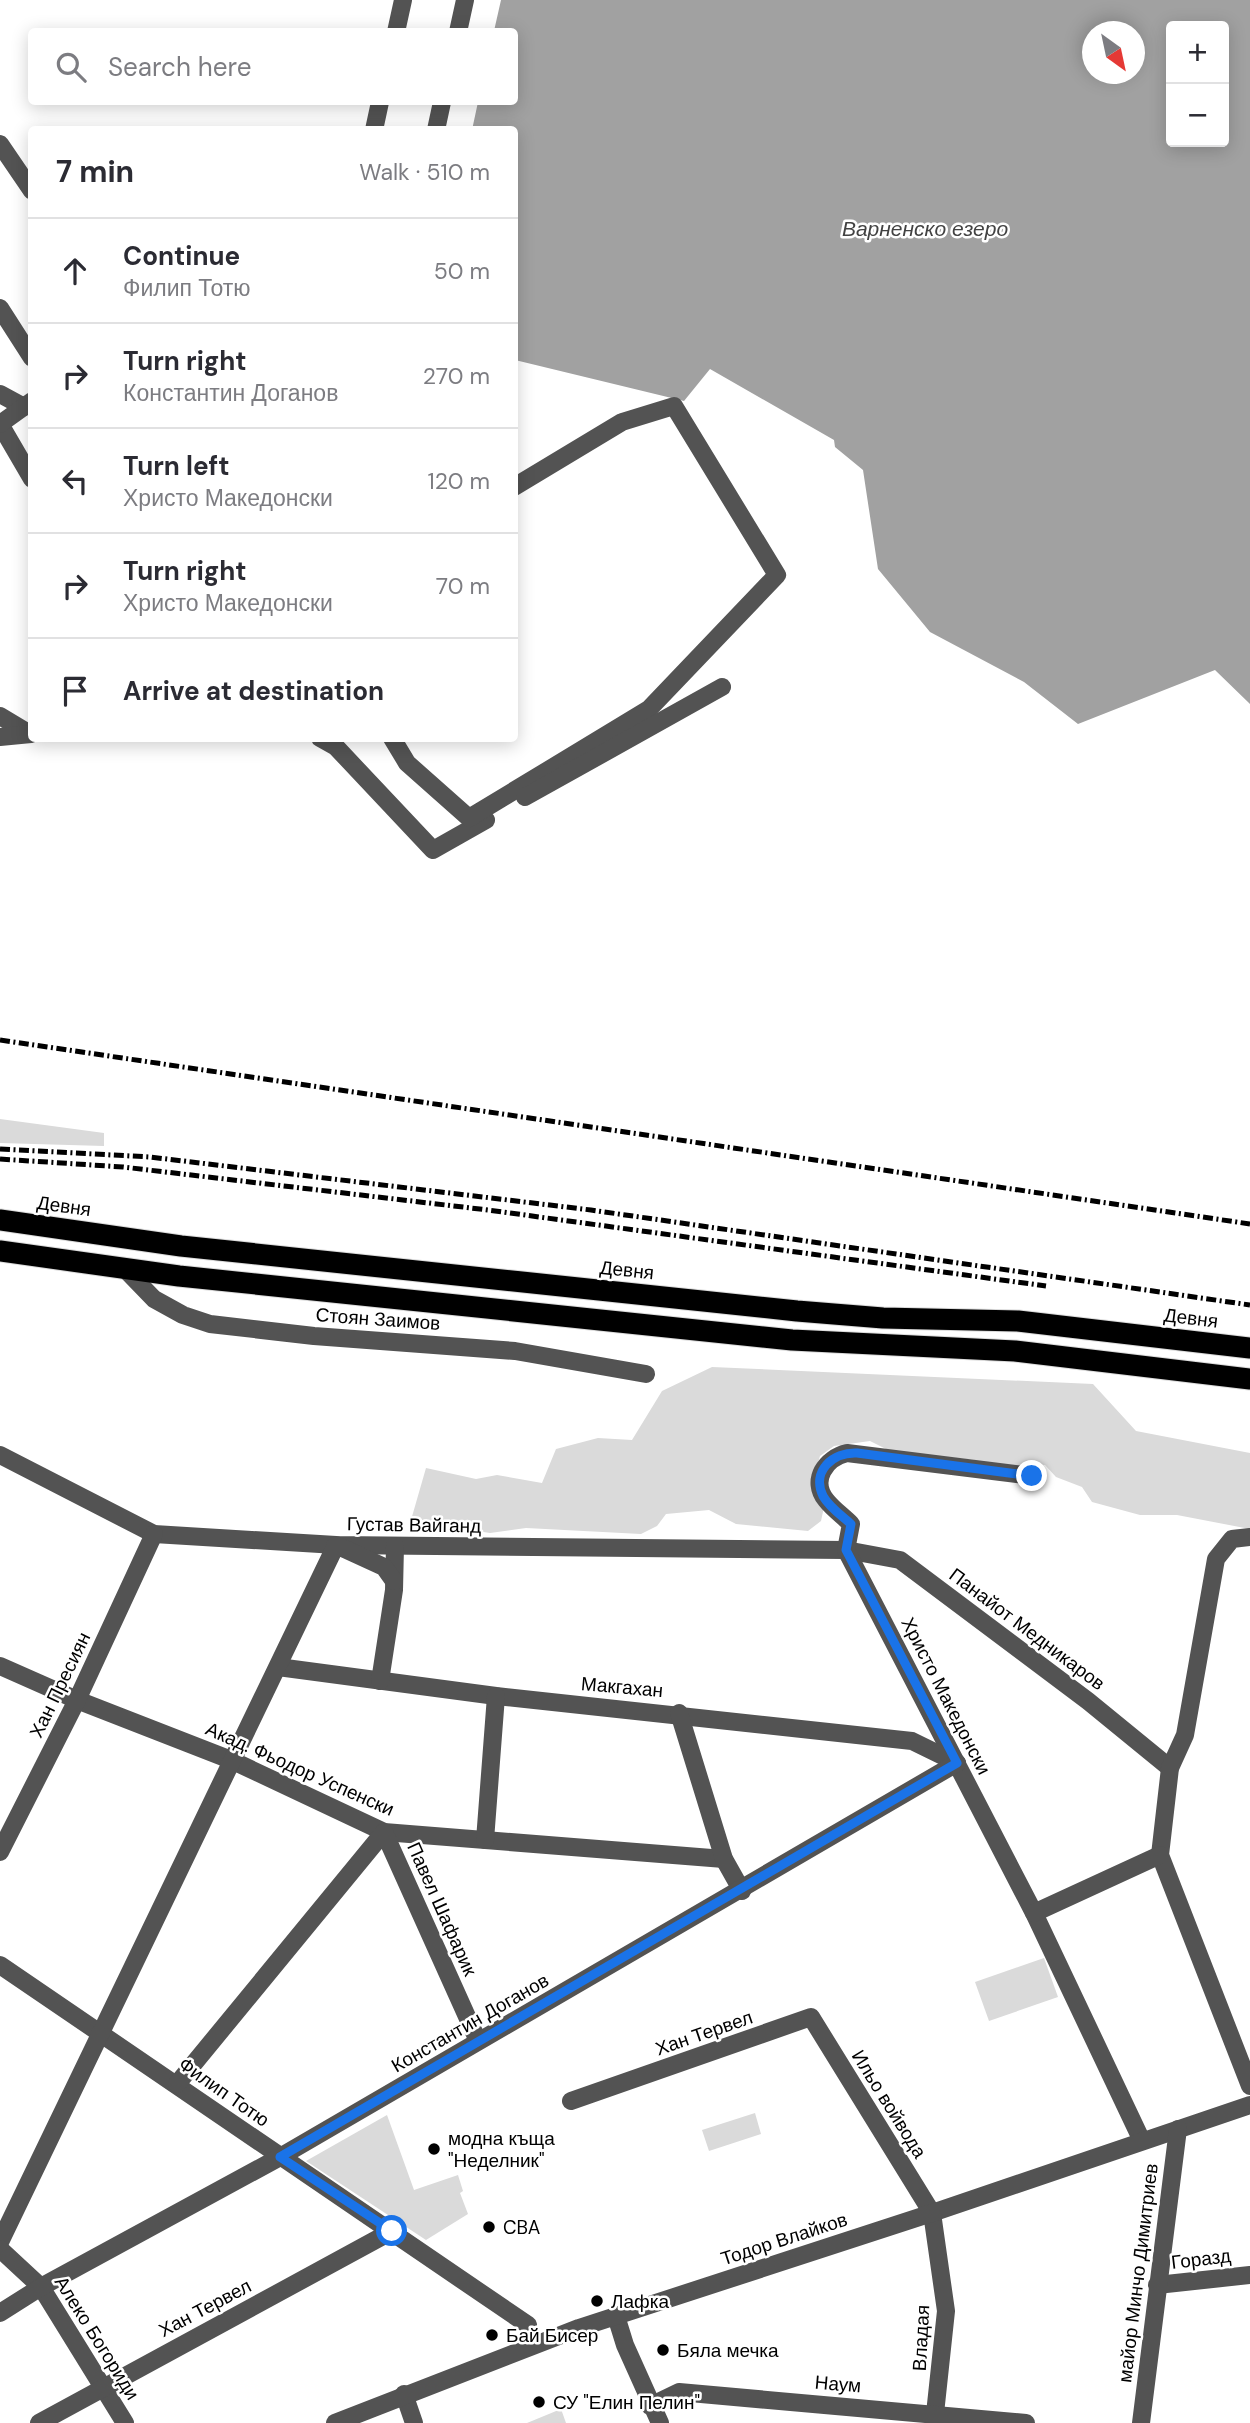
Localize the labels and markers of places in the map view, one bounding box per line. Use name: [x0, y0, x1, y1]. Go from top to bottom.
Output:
place label: модна къща "Неделник": [448, 2126, 555, 2173]
marker: модна къща "Неделник": [426, 2141, 442, 2157]
place label: CBA: [503, 2215, 541, 2240]
marker: CBA: [481, 2219, 497, 2235]
place label: Лафка: [611, 2289, 669, 2314]
marker: Лафка: [589, 2293, 605, 2309]
place label: Бай Бисер: [506, 2323, 598, 2348]
marker: Бай Бисер: [484, 2327, 500, 2343]
place label: Бяла мечка: [677, 2338, 779, 2363]
marker: Бяла мечка: [655, 2342, 671, 2358]
place label: СУ "Елин Пелин": [553, 2390, 700, 2415]
marker: СУ "Елин Пелин": [531, 2394, 547, 2410]

